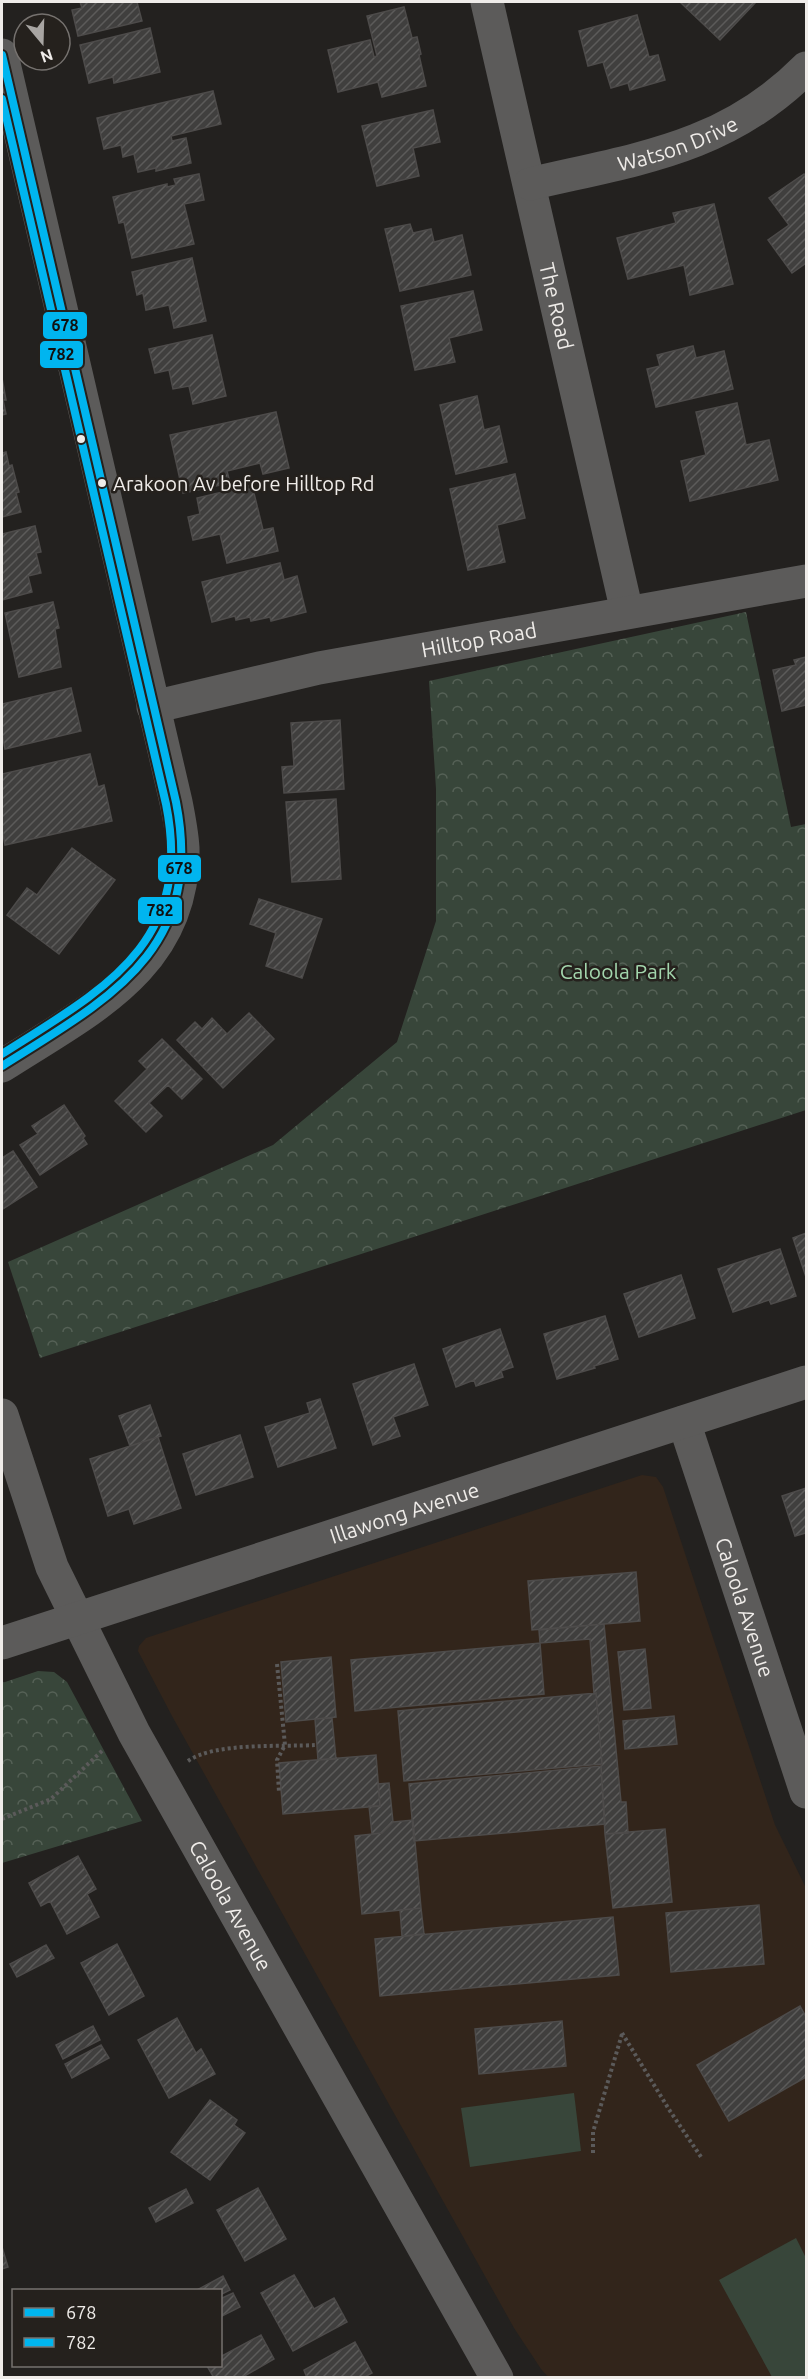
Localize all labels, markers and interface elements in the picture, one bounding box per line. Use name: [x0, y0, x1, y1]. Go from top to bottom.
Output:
north arrow: [12, 12, 72, 72]
text: N: [38, 46, 55, 67]
street label: Watson Drive: [615, 111, 742, 176]
street label: The Road: [535, 260, 578, 352]
line badge: 678: [42, 311, 88, 340]
text: 678: [51, 316, 79, 334]
line badge: 782: [39, 340, 84, 369]
text: 782: [47, 345, 75, 363]
unlabelled marker: [75, 433, 87, 445]
place label: Arakoon Av before Hilltop Rd: [113, 472, 374, 495]
marker: Arakoon Av before Hilltop Rd: [96, 477, 108, 489]
street label: Hilltop Road: [419, 617, 539, 662]
line badge: 678: [157, 854, 202, 883]
text: 678: [165, 859, 193, 877]
line badge: 782: [137, 896, 183, 925]
text: 782: [146, 901, 174, 919]
park label: Caloola Park: [560, 959, 677, 983]
street label: Illawong Avenue: [327, 1477, 482, 1548]
street label: Caloola Avenue: [711, 1534, 779, 1680]
street label: Caloola Avenue: [185, 1836, 277, 1975]
legend: [12, 2289, 222, 2367]
text: 678: [66, 2302, 96, 2322]
text: 782: [66, 2332, 96, 2352]

